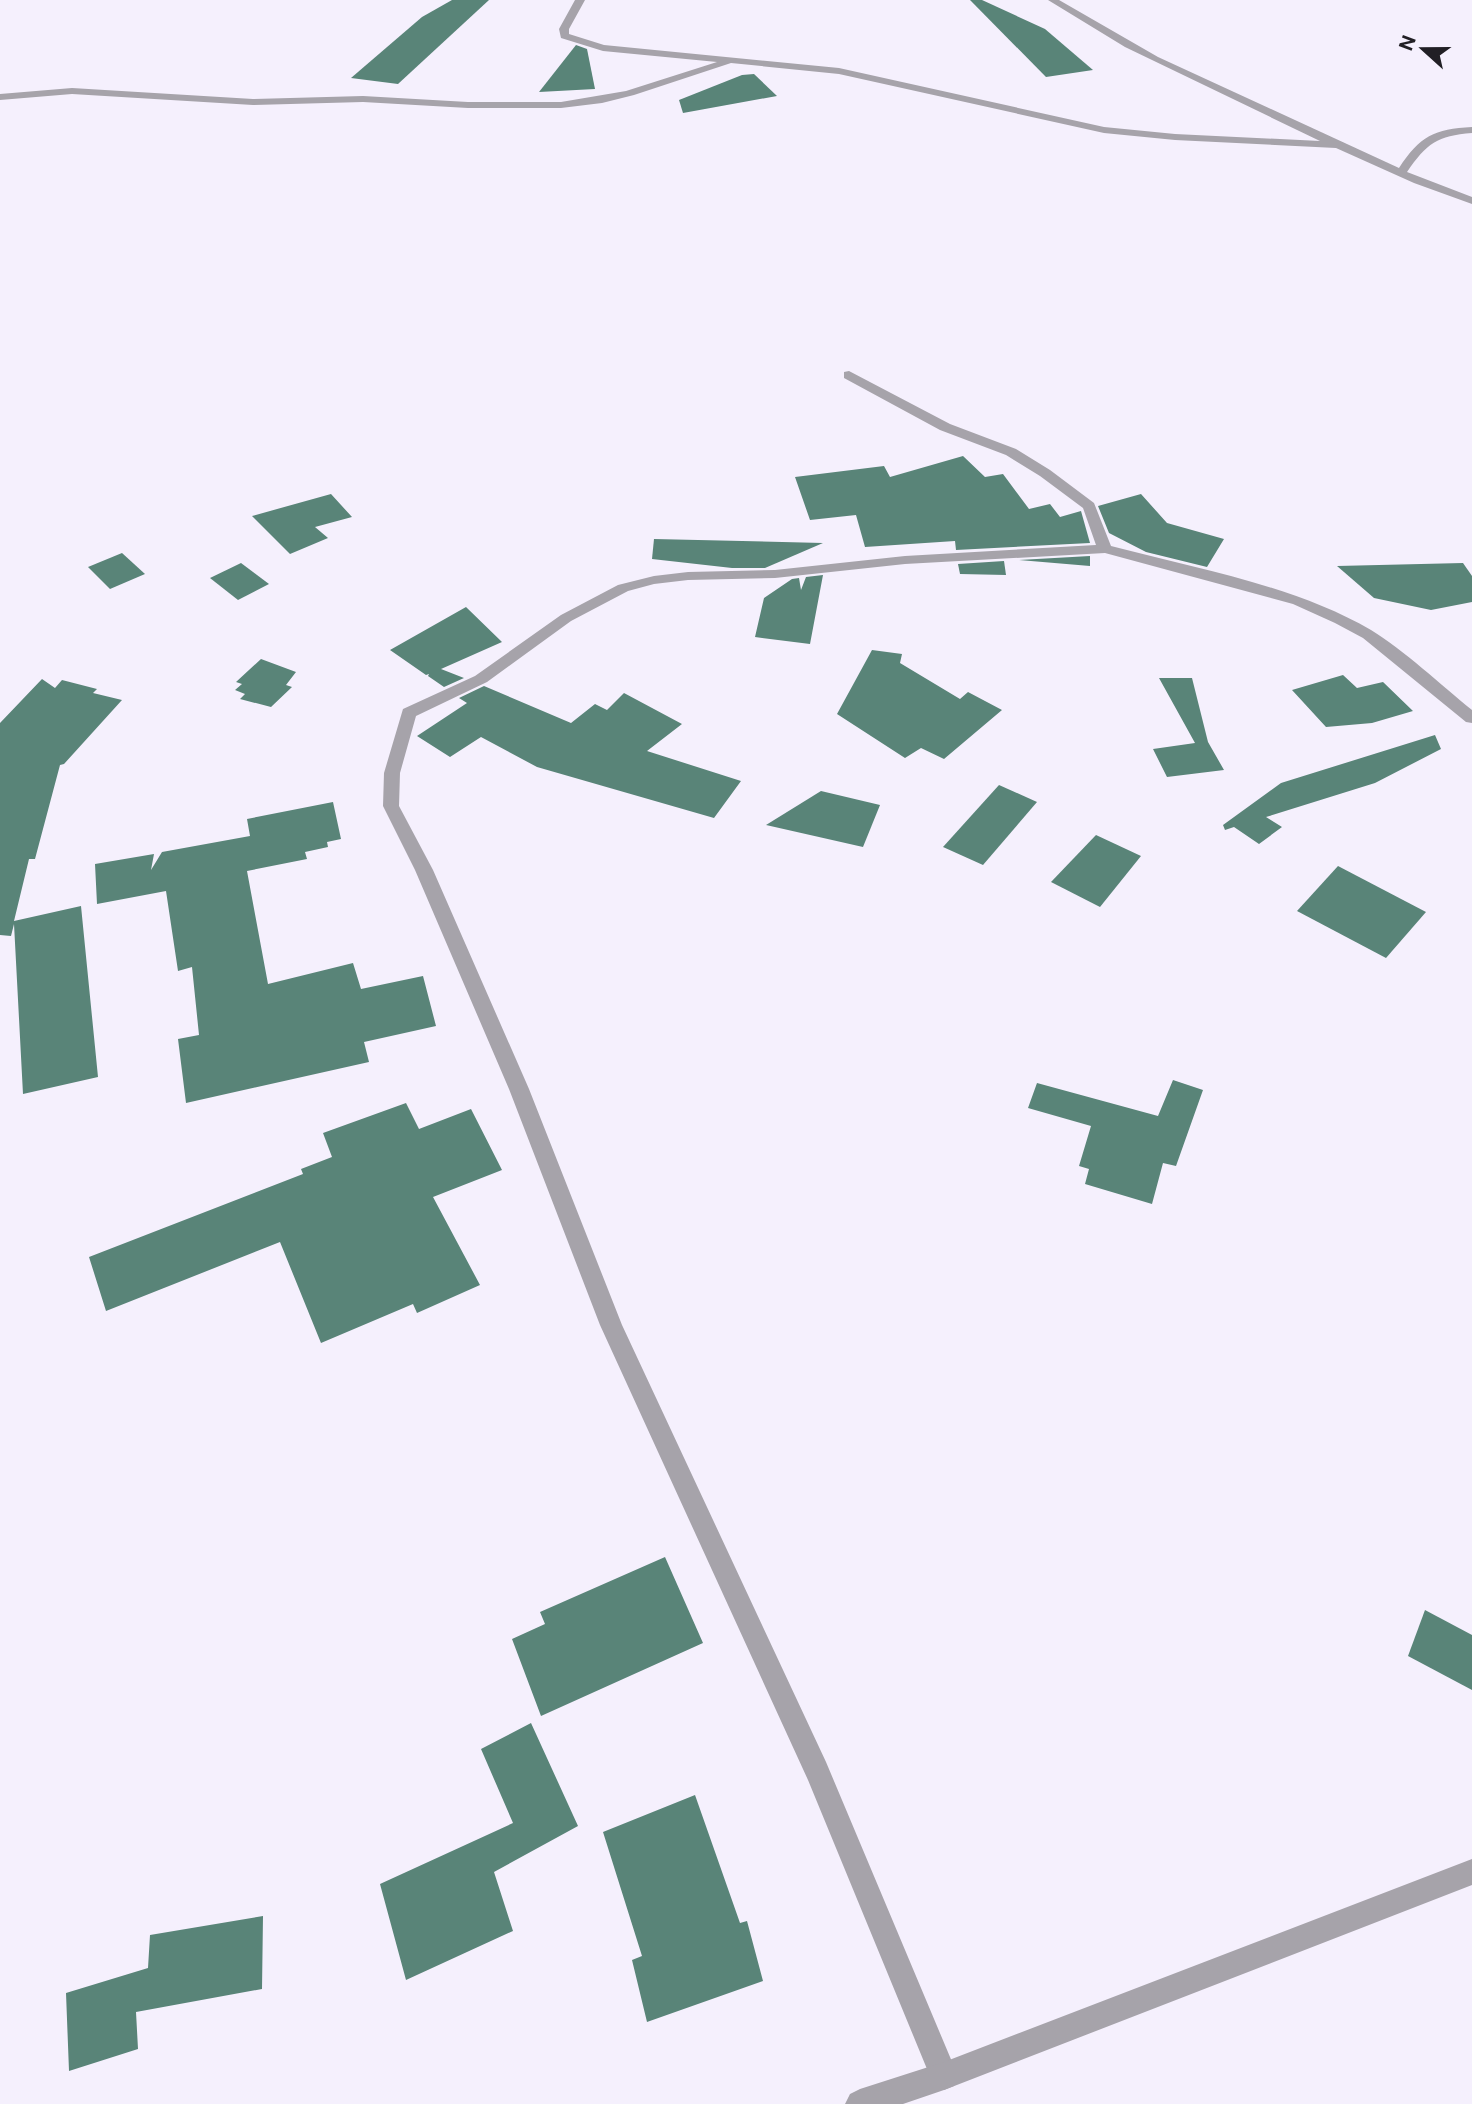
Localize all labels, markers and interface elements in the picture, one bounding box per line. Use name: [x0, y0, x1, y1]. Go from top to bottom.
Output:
north arrow: [1388, 14, 1458, 84]
text: N: [1394, 32, 1420, 54]

